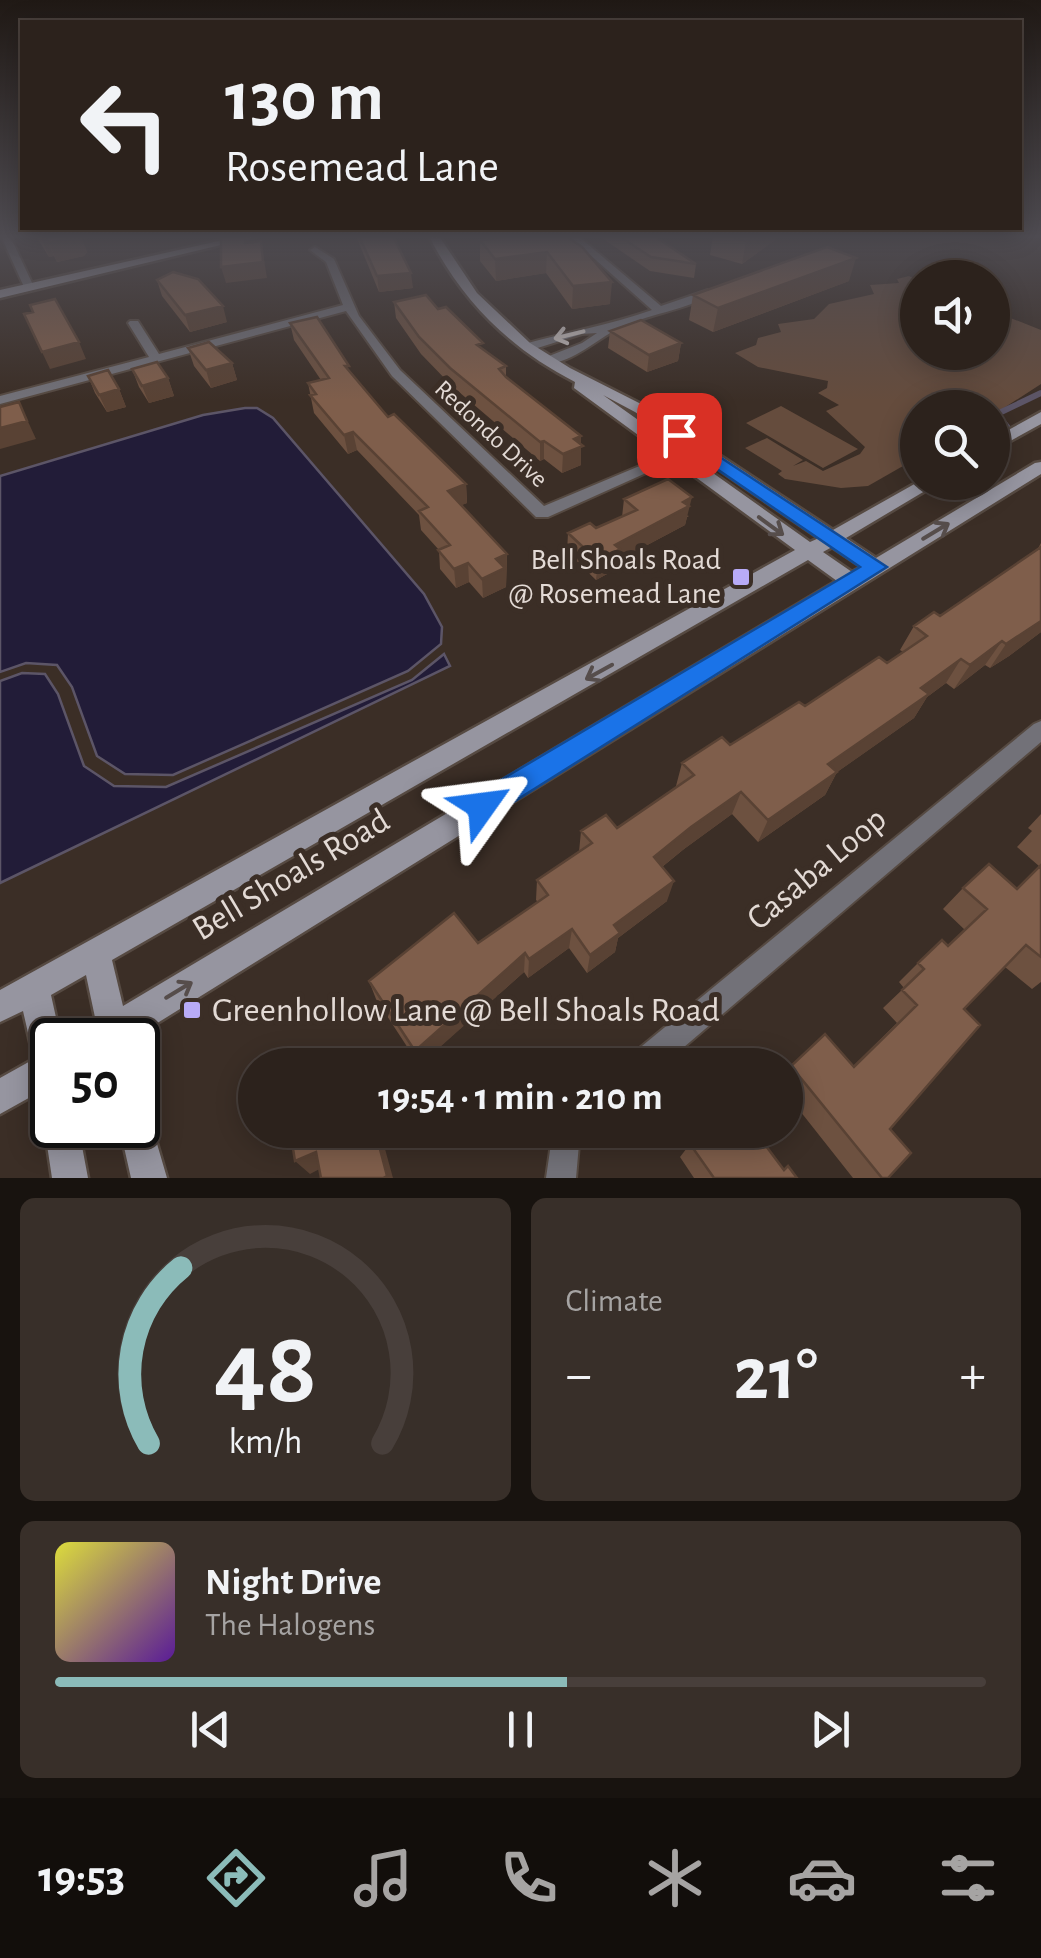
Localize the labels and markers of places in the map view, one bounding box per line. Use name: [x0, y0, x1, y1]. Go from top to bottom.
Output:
pin: [637, 393, 722, 478]
place label: Bell Shoals Road @ Rosemead Lane: [509, 545, 721, 609]
marker: Bell Shoals Road @ Rosemead Lane: [730, 566, 752, 588]
place label: Greenhollow Lane @ Bell Shoals Road: [212, 993, 720, 1028]
marker: Greenhollow Lane @ Bell Shoals Road: [181, 999, 203, 1021]

